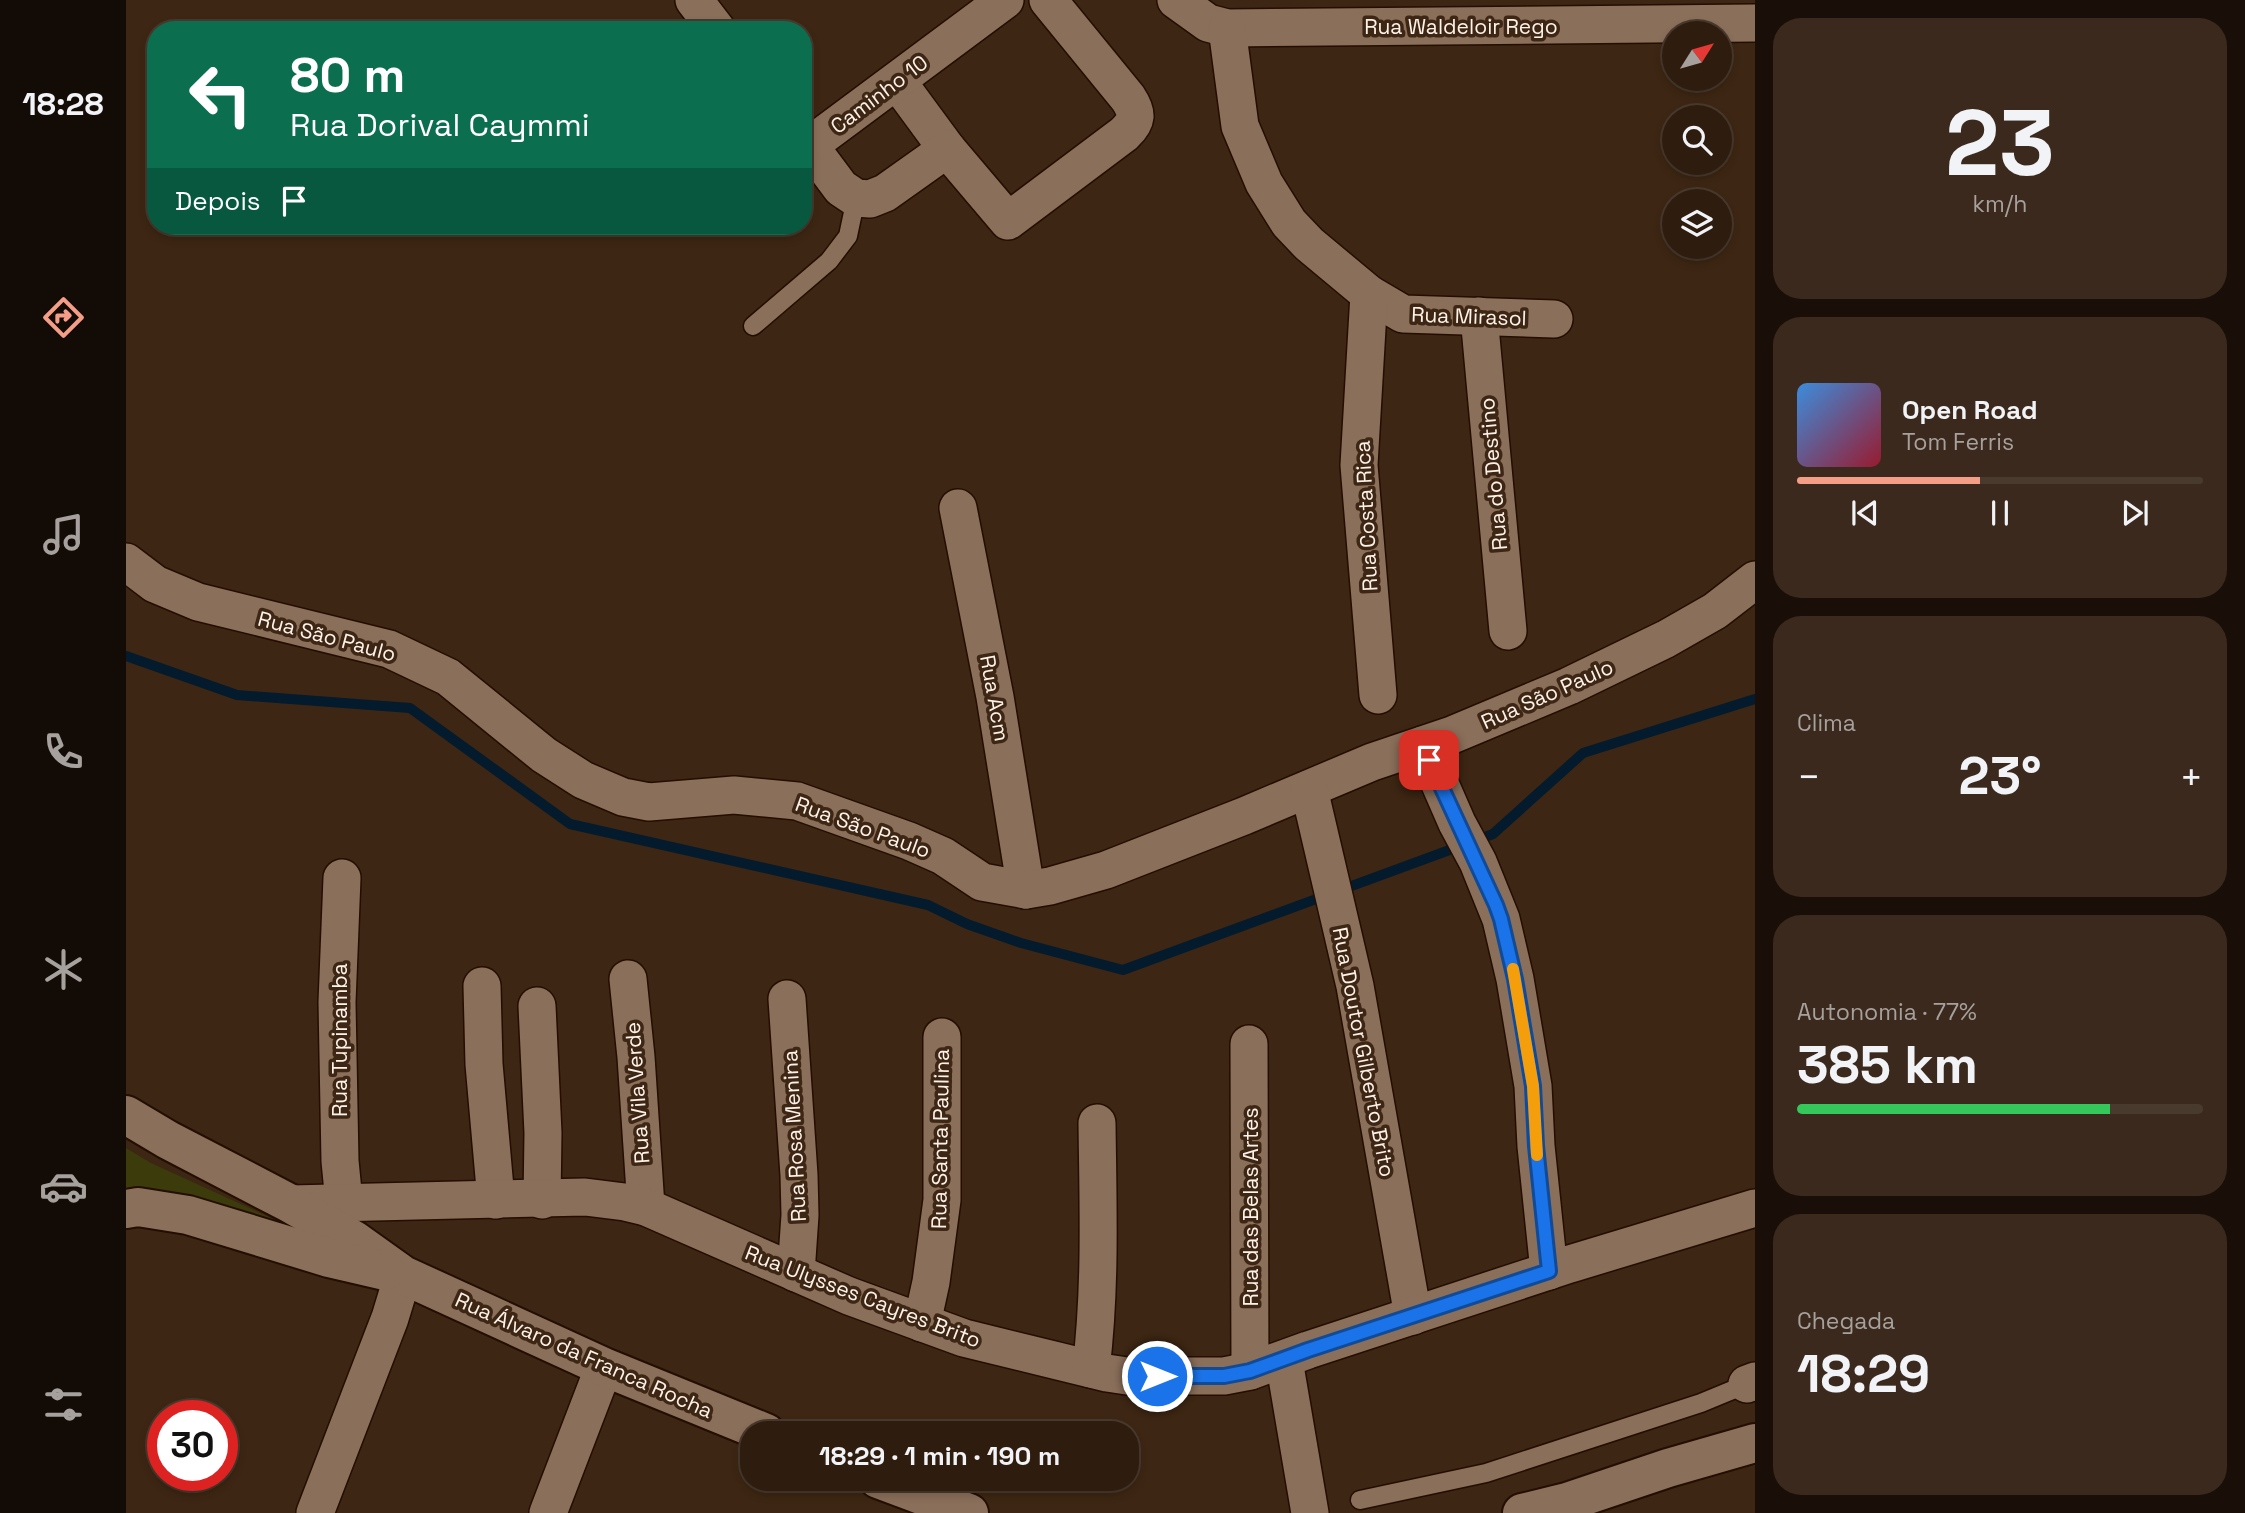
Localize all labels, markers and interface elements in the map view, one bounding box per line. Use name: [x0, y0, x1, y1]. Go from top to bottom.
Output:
street label: Rua Waldeloir Rego: [1364, 13, 1558, 40]
north arrow: [1662, 21, 1732, 91]
map controls: [1662, 21, 1732, 259]
text: 80 m: [290, 44, 405, 106]
icon: left: [175, 49, 266, 140]
street label: Caminho 10: [825, 49, 933, 139]
text: 18:28: [22, 84, 104, 124]
text: 23: [1945, 85, 2055, 202]
text: Rua Dorival Caymmi: [290, 105, 590, 145]
button: search: [1662, 105, 1732, 175]
icon: arrive: [275, 182, 313, 220]
text: Depois: [175, 184, 261, 218]
button: layers: [1662, 189, 1732, 259]
text: km/h: [1973, 189, 2027, 219]
icon: directions: [39, 293, 88, 342]
street label: Rua Mirasol: [1411, 300, 1527, 332]
text: Open Road: [1902, 393, 2038, 427]
street label: Rua do Destino: [1473, 396, 1513, 552]
text: Tom Ferris: [1902, 427, 2014, 457]
street label: Rua Costa Rica: [1349, 440, 1383, 592]
icon: previous: [1846, 494, 1884, 532]
icon: pause: [1981, 494, 2019, 532]
icon: next: [2116, 494, 2154, 532]
icon: music: [39, 510, 88, 559]
street label: Rua São Paulo: [255, 605, 399, 667]
street label: Rua Acm: [974, 653, 1016, 743]
street label: Rua São Paulo: [1477, 653, 1617, 735]
text: Clima: [1797, 708, 1856, 738]
icon: phone: [39, 727, 88, 776]
pin: [1399, 730, 1459, 790]
icon: arrive: [1410, 741, 1448, 779]
text: 23°: [1959, 743, 2042, 809]
text: −: [1797, 753, 1821, 801]
text: +: [2179, 753, 2203, 801]
street label: Rua São Paulo: [792, 790, 934, 864]
street label: Rua Doutor Gilberto Brito: [1327, 925, 1401, 1179]
icon: climate: [39, 945, 88, 994]
street label: Rua Tupinamba: [326, 963, 353, 1117]
text: Autonomia · 77%: [1797, 997, 1977, 1027]
street label: Rua Vila Verde: [619, 1021, 655, 1165]
text: 385 km: [1797, 1032, 1978, 1098]
street label: Rua Rosa Menina: [776, 1049, 812, 1223]
street label: Rua Santa Paulina: [925, 1049, 955, 1229]
street label: Rua das Belas Artes: [1237, 1107, 1264, 1307]
icon: car: [39, 1162, 88, 1211]
street label: Rua Ulysses Cayres Brito: [741, 1239, 985, 1353]
street label: Rua Álvaro da Franca Rocha: [451, 1286, 717, 1424]
text: Chegada: [1797, 1306, 1895, 1336]
position arrow: [1120, 1339, 1194, 1413]
text: 18:29: [1797, 1341, 1930, 1407]
icon: filters: [39, 1380, 88, 1429]
speed limit sign: 30: [147, 1400, 238, 1491]
text: 18:29 · 1 min · 190 m: [819, 1439, 1060, 1473]

